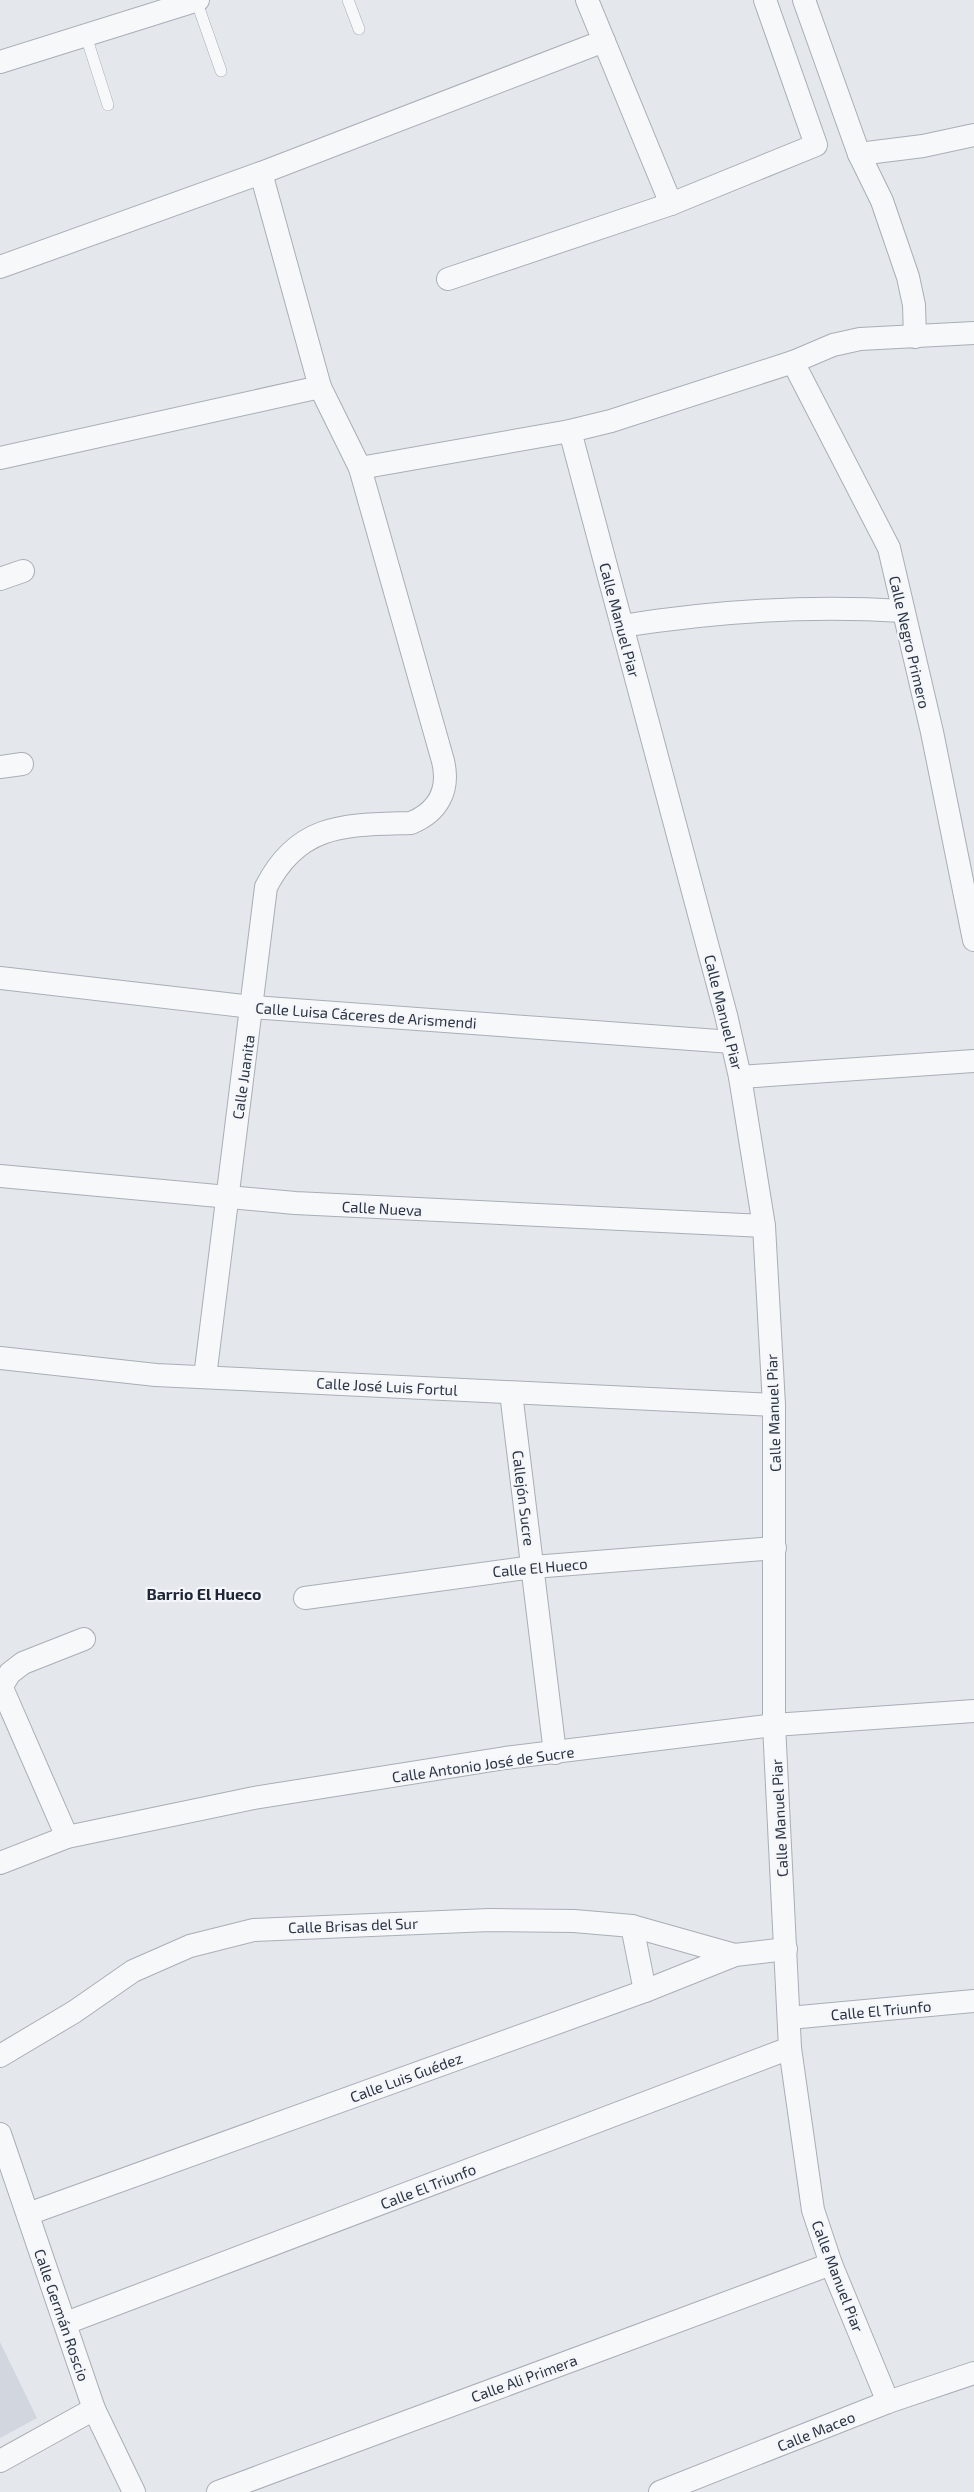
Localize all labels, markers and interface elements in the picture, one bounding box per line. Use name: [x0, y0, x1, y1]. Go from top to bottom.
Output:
street label: Calle Manuel Piar: [596, 561, 644, 679]
street label: Calle Negro Primero: [886, 574, 934, 710]
street label: Calle Manuel Piar: [701, 953, 747, 1071]
street label: Calle Luisa Cáceres de Arismendi: [255, 998, 477, 1032]
street label: Calle Juanita: [228, 1034, 258, 1120]
street label: Calle Nueva: [341, 1197, 423, 1219]
street label: Calle Manuel Piar: [762, 1354, 784, 1472]
street label: Calle José Luis Fortul: [316, 1373, 459, 1399]
street label: Callejón Sucre: [508, 1449, 539, 1547]
street label: Calle El Hueco: [492, 1554, 588, 1580]
district label: Barrio El Hueco: [147, 1584, 261, 1603]
street label: Calle Antonio José de Sucre: [391, 1742, 575, 1786]
street label: Calle Manuel Piar: [767, 1759, 791, 1877]
street label: Calle Brisas del Sur: [288, 1914, 418, 1936]
street label: Calle El Triunfo: [830, 1997, 932, 2023]
street label: Calle Luis Guédez: [347, 2048, 465, 2106]
street label: Calle El Triunfo: [378, 2160, 478, 2212]
street label: Calle Manuel Piar: [808, 2218, 868, 2334]
street label: Calle Germán Roscio: [31, 2246, 93, 2384]
street label: Calle Ali Primera: [468, 2350, 580, 2406]
street label: Calle Maceo: [774, 2407, 858, 2455]

